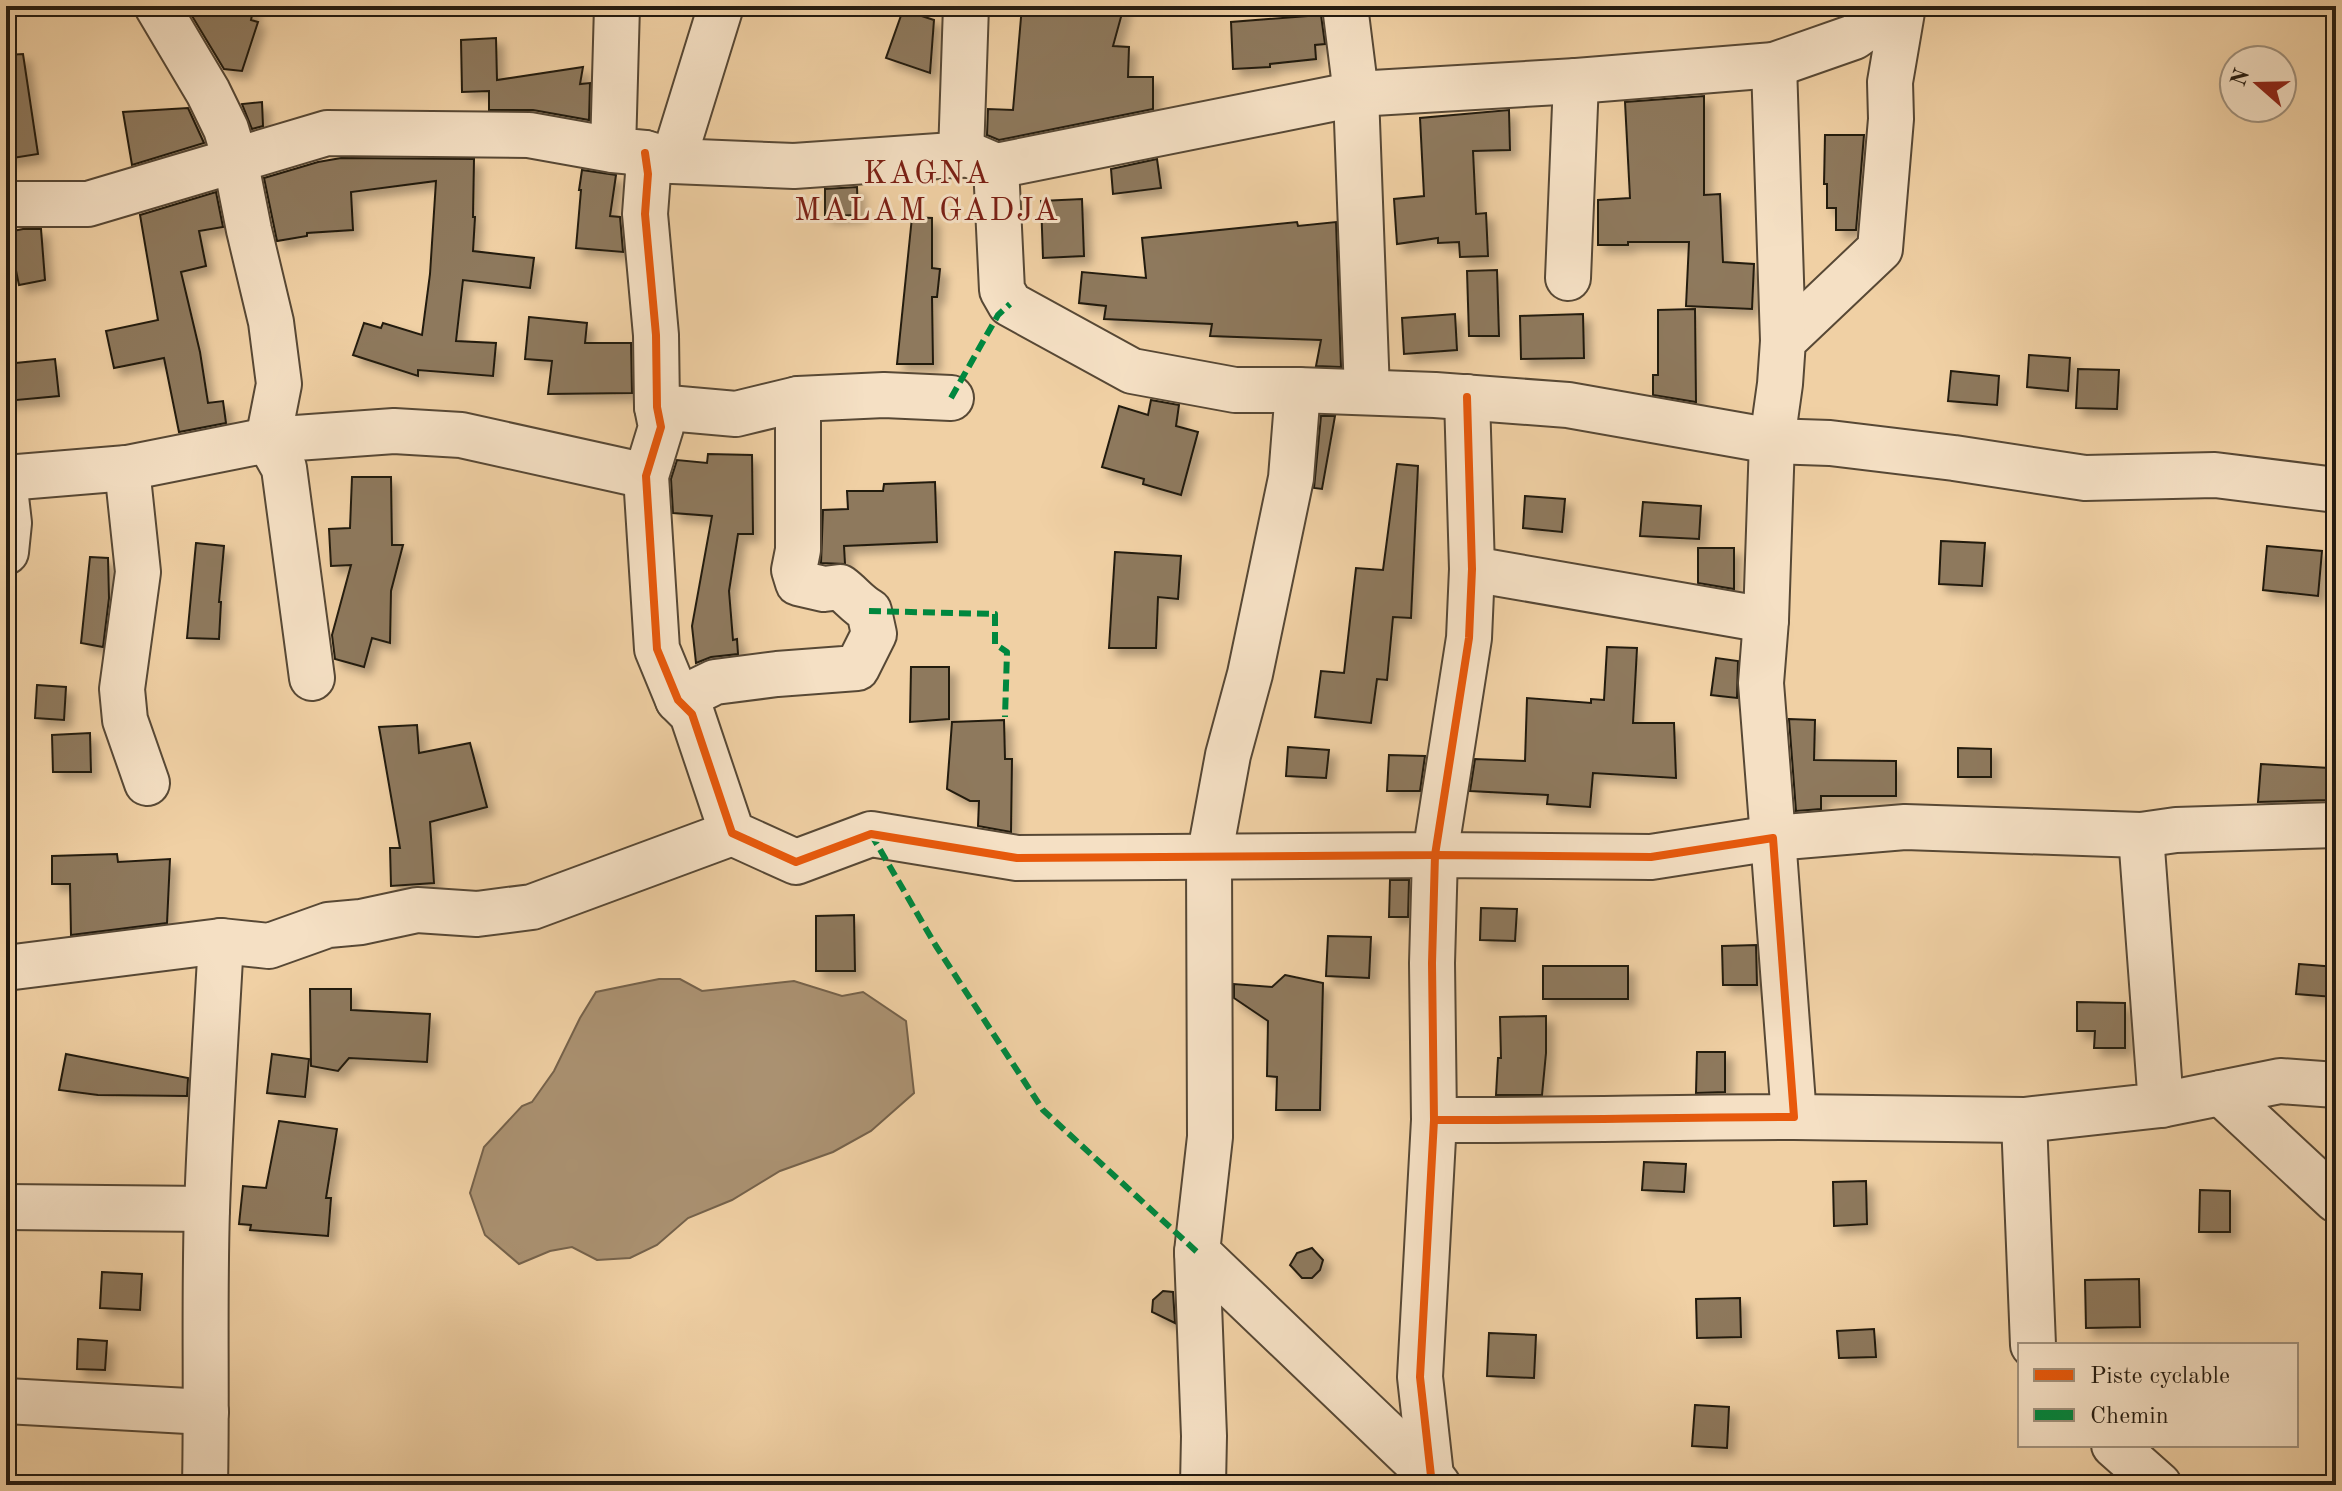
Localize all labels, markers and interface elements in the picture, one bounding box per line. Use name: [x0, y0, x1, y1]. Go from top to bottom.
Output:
north arrow: [2218, 44, 2298, 124]
text: N: [2228, 66, 2254, 90]
district label: KAGNA MALAM GADJA: [794, 159, 1060, 228]
legend: [2018, 1343, 2298, 1447]
text: Piste cyclable: [2090, 1365, 2230, 1389]
text: Chemin: [2090, 1405, 2169, 1429]

